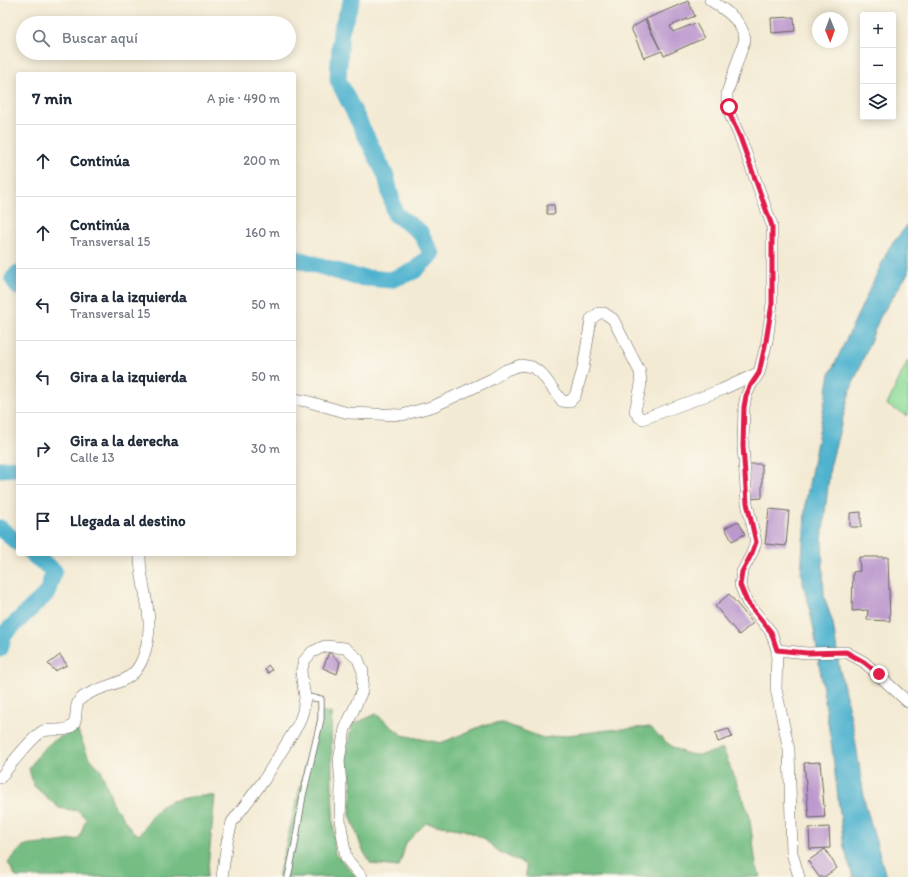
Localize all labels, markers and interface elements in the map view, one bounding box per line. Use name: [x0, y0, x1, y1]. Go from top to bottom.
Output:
north arrow: [812, 12, 848, 48]
map controls: [860, 12, 896, 120]
button: +: [860, 12, 896, 48]
search box: [16, 16, 296, 60]
icon: search: [30, 27, 52, 49]
text: Buscar aquí: [62, 29, 138, 47]
button: −: [860, 48, 896, 84]
button: layers: [860, 84, 896, 120]
text: 7 min: [32, 88, 72, 108]
text: A pie · 490 m: [207, 91, 280, 106]
route start: [720, 98, 738, 116]
icon: ahead: [32, 150, 54, 172]
text: Continúa: [70, 152, 130, 170]
text: 200 m: [243, 153, 280, 168]
text: Continúa: [70, 216, 130, 234]
icon: ahead: [32, 222, 54, 244]
text: 160 m: [245, 225, 280, 240]
text: Transversal 15: [70, 234, 150, 249]
text: Gira a la izquierda: [70, 288, 187, 306]
icon: left: [32, 294, 54, 316]
text: 50 m: [251, 297, 280, 312]
text: Transversal 15: [70, 306, 150, 321]
icon: left: [32, 366, 54, 388]
text: Gira a la izquierda: [70, 368, 187, 386]
text: 50 m: [251, 369, 280, 384]
text: Gira a la derecha: [70, 432, 179, 450]
icon: right: [32, 438, 54, 460]
text: 30 m: [251, 441, 280, 456]
text: Calle 13: [70, 450, 115, 465]
icon: arrive: [32, 510, 54, 532]
text: Llegada al destino: [70, 512, 186, 530]
route end: [870, 665, 888, 683]

